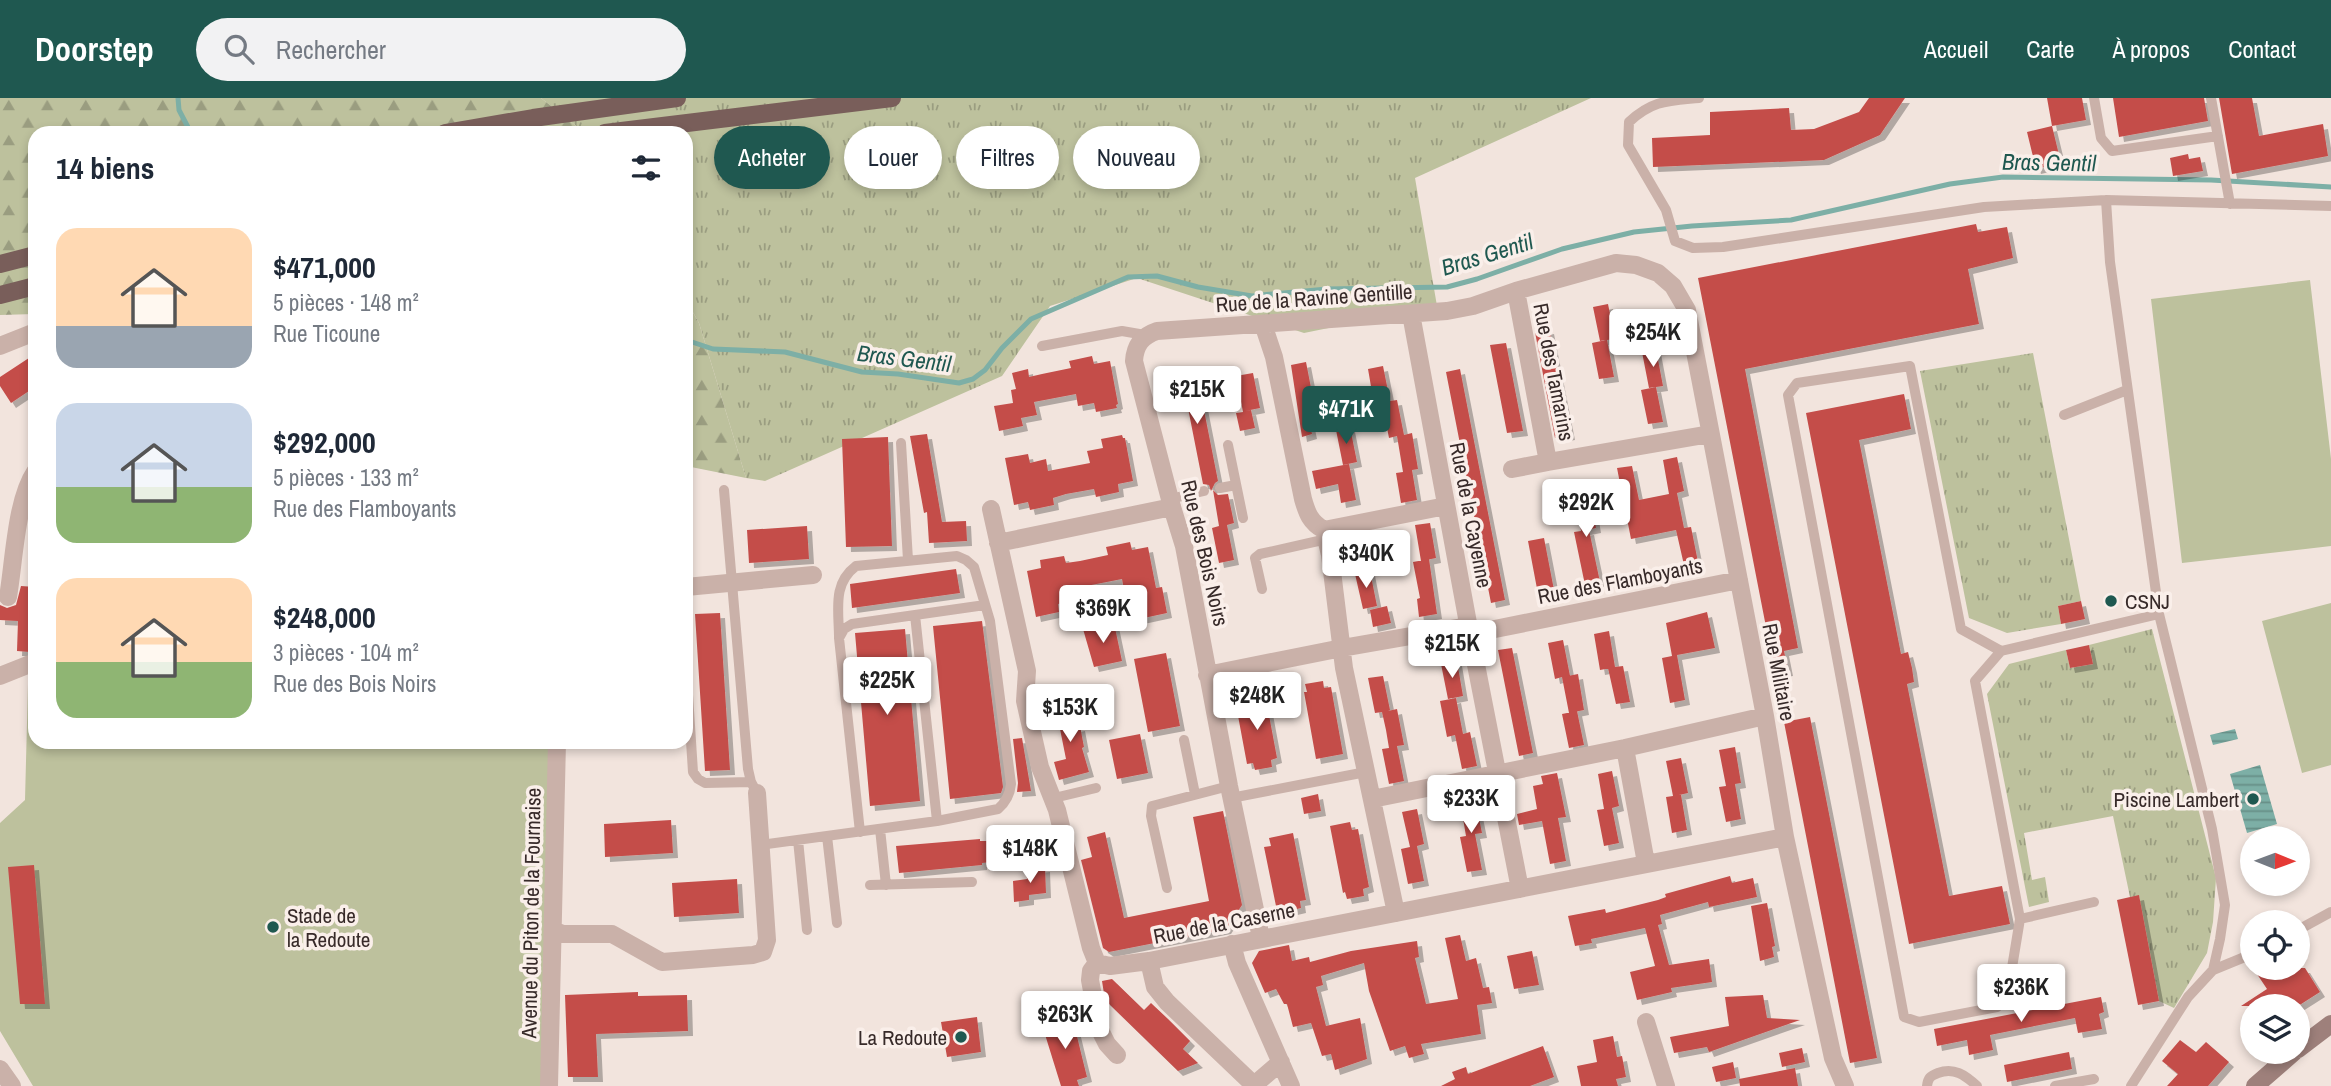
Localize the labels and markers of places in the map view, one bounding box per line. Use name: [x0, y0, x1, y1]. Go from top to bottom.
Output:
pin: $254K: [1604, 310, 1702, 369]
pin: $215K: [1148, 366, 1246, 426]
pin: $471K: [1297, 386, 1395, 446]
pin: $292K: [1537, 480, 1635, 539]
pin: $340K: [1317, 531, 1415, 590]
pin: $369K: [1054, 586, 1152, 645]
place label: CSNJ: [2125, 587, 2170, 616]
marker: CSNJ: [2103, 593, 2119, 609]
pin: $215K: [1403, 620, 1501, 680]
pin: $225K: [838, 658, 936, 717]
pin: $248K: [1208, 672, 1306, 732]
pin: $153K: [1021, 684, 1119, 744]
pin: $233K: [1422, 776, 1520, 835]
place label: Piscine Lambert: [2114, 785, 2239, 814]
marker: Piscine Lambert: [2245, 791, 2261, 807]
pin: $148K: [981, 826, 1079, 885]
place label: Stade de la Redoute: [287, 901, 370, 954]
marker: Stade de la Redoute: [265, 919, 281, 935]
pin: $236K: [1972, 964, 2070, 1024]
pin: $263K: [1016, 992, 1114, 1051]
place label: La Redoute: [858, 1023, 947, 1052]
marker: La Redoute: [953, 1029, 969, 1045]

